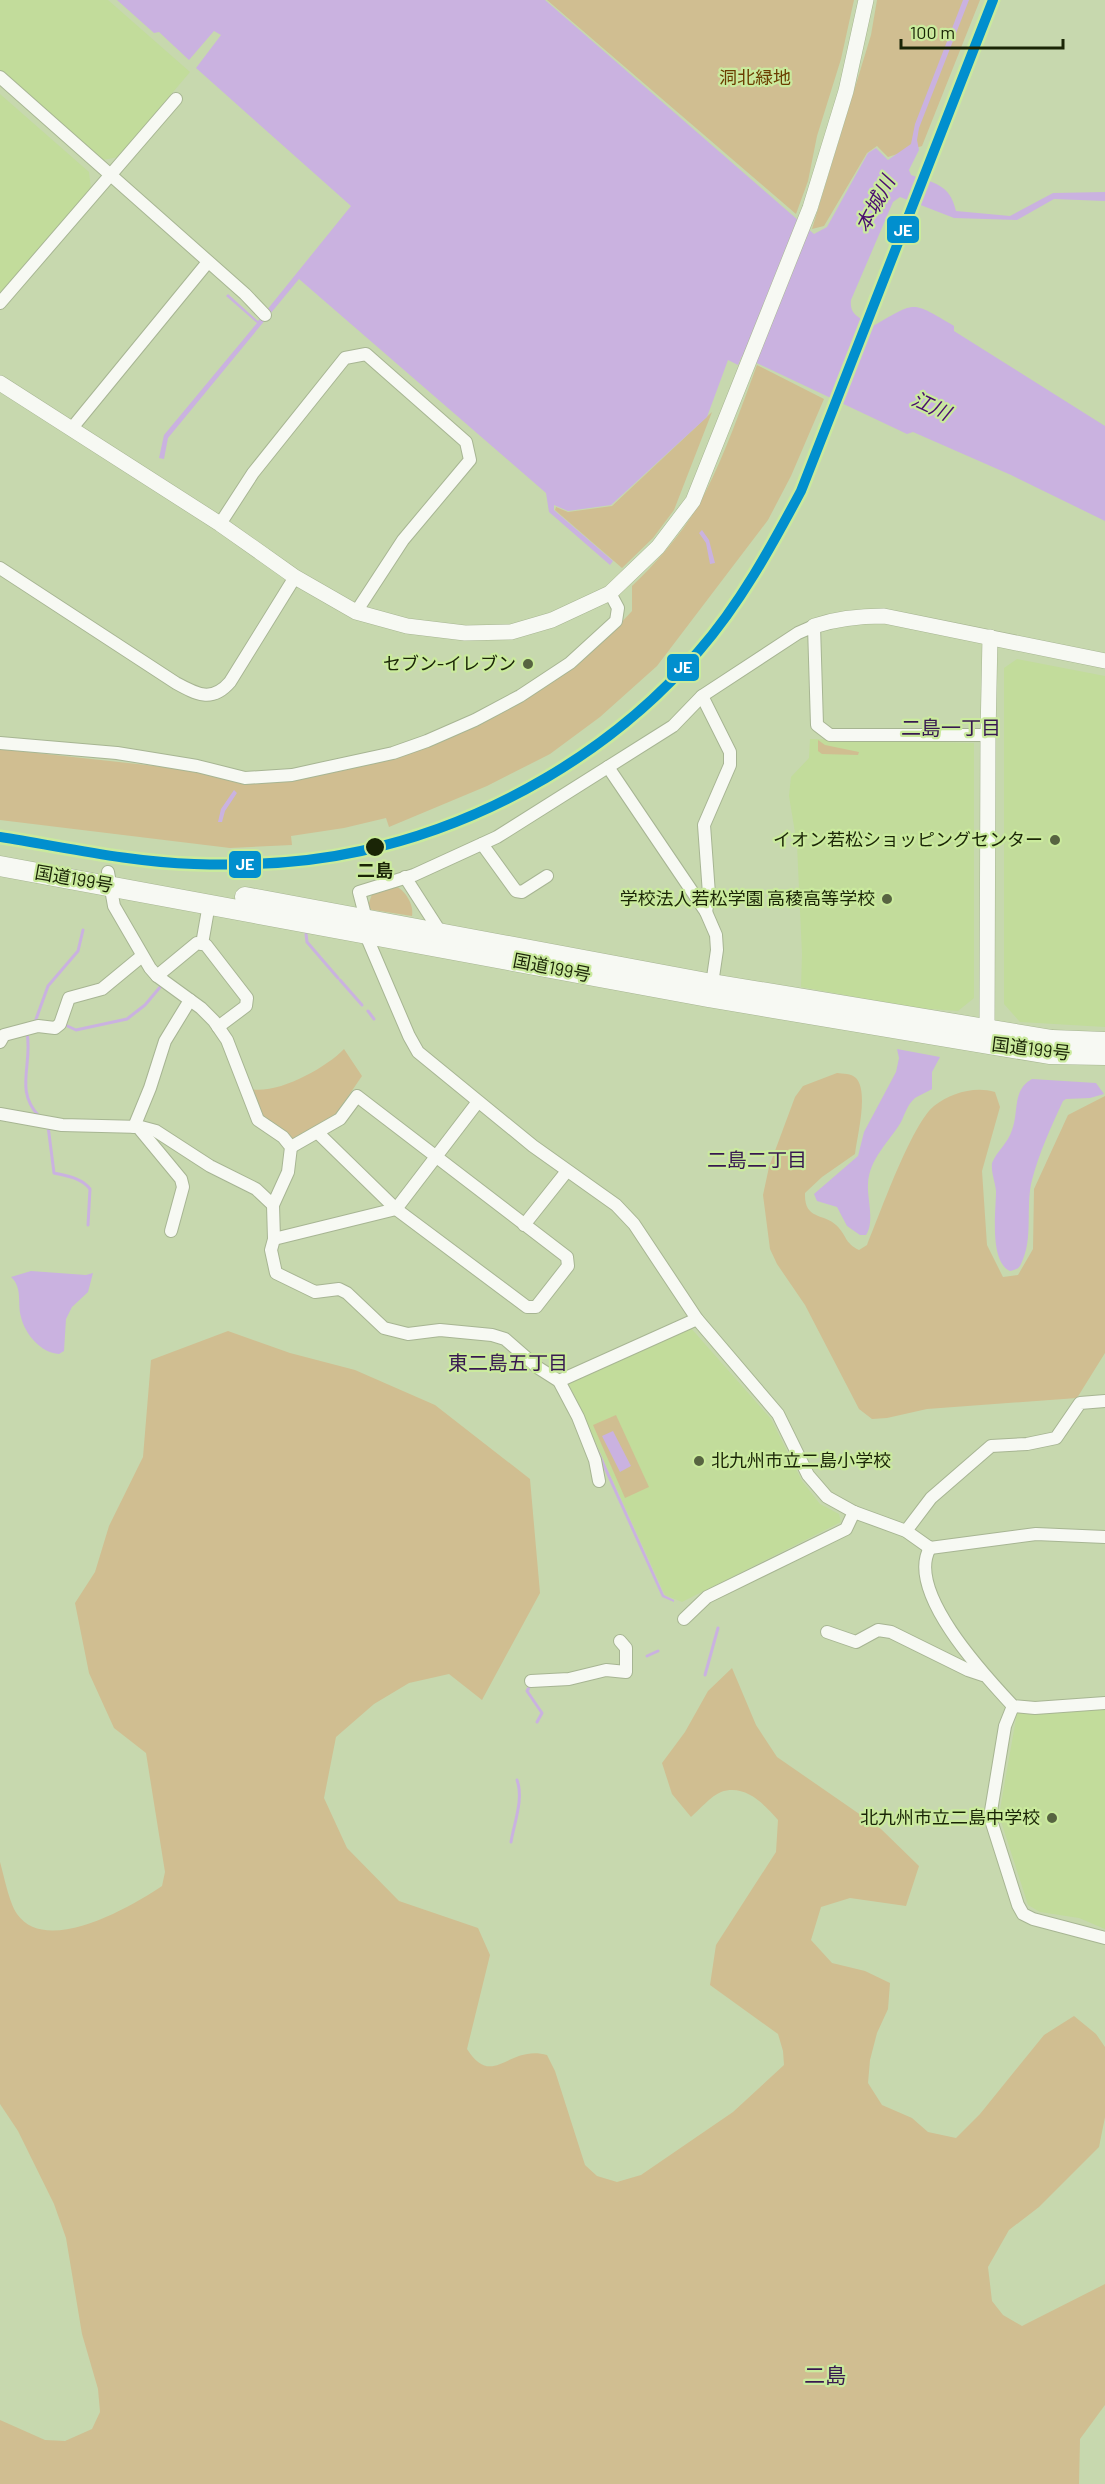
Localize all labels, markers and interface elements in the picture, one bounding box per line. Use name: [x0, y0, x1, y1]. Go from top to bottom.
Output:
scale bar: [901, 12, 1063, 50]
text: 100 m: [910, 21, 955, 43]
park label: 洞北緑地: [719, 66, 791, 88]
water label: 本城川: [849, 170, 900, 236]
line badge: JE: [886, 215, 920, 244]
text: JE: [894, 220, 912, 239]
water label: 江川: [908, 386, 956, 425]
place label: セブン-イレブン: [383, 652, 516, 674]
line badge: JE: [666, 653, 700, 682]
marker: セブン-イレブン: [521, 657, 535, 671]
text: JE: [674, 657, 692, 676]
district label: 二島一丁目: [901, 715, 1001, 739]
place label: イオン若松ショッピングセンター: [773, 828, 1043, 850]
marker: イオン若松ショッピングセンター: [1048, 833, 1062, 847]
marker: 二島: [364, 836, 386, 858]
line badge: JE: [228, 850, 262, 879]
text: JE: [236, 854, 254, 873]
place label: 二島: [357, 859, 393, 881]
street label: 国道199号: [33, 860, 115, 896]
place label: 学校法人若松学園 高稜高等学校: [619, 887, 875, 909]
marker: 学校法人若松学園 高稜高等学校: [880, 892, 894, 906]
street label: 国道199号: [511, 949, 593, 985]
street label: 国道199号: [991, 1032, 1072, 1064]
district label: 二島二丁目: [707, 1147, 807, 1171]
district label: 東二島五丁目: [448, 1350, 568, 1374]
place label: 北九州市立二島小学校: [711, 1449, 891, 1471]
marker: 北九州市立二島小学校: [692, 1454, 706, 1468]
place label: 北九州市立二島中学校: [860, 1806, 1040, 1828]
marker: 北九州市立二島中学校: [1045, 1811, 1059, 1825]
district label: 二島: [804, 2362, 846, 2387]

